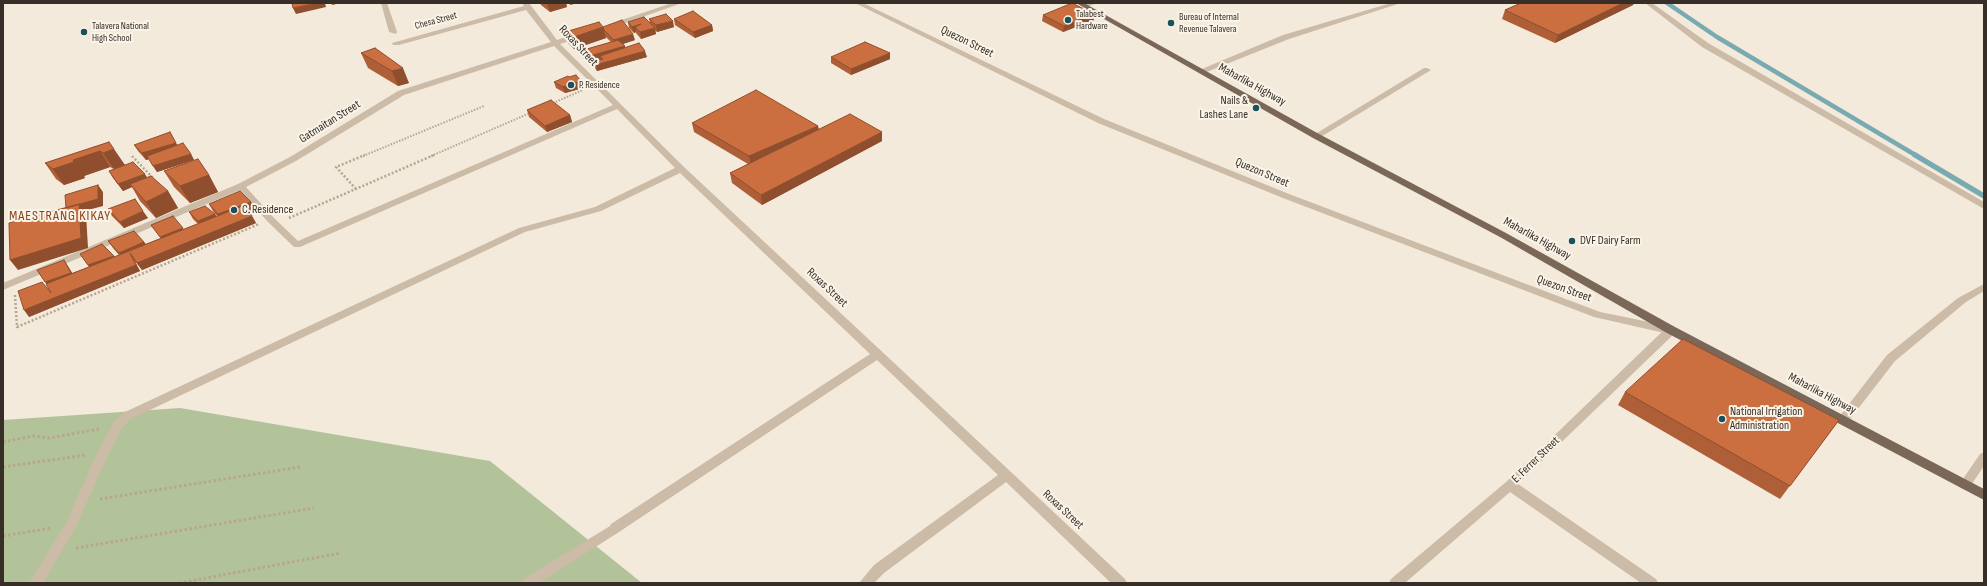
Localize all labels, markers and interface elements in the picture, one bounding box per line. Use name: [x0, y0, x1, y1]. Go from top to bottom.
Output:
place label: Talabest Hardware: [1076, 8, 1108, 32]
street label: Chesa Street: [414, 10, 458, 32]
place label: Bureau of Internal Revenue Talavera: [1179, 11, 1239, 34]
marker: Talabest Hardware: [1063, 15, 1073, 25]
marker: Bureau of Internal Revenue Talavera: [1166, 18, 1176, 28]
place label: Talavera National High School: [92, 20, 149, 44]
street label: Roxas Street: [555, 23, 601, 69]
street label: Quezon Street: [938, 23, 996, 61]
marker: Talavera National High School: [79, 27, 89, 37]
street label: Maharlika Highway: [1216, 61, 1288, 109]
place label: P. Residence: [579, 79, 620, 91]
marker: P. Residence: [566, 80, 576, 90]
place label: Nails & Lashes Lane: [1199, 94, 1248, 122]
street label: Gatmaitan Street: [297, 98, 363, 146]
marker: Nails & Lashes Lane: [1251, 103, 1261, 113]
street label: Quezon Street: [1233, 155, 1291, 191]
place label: C. Residence: [242, 203, 293, 217]
marker: C. Residence: [229, 205, 239, 215]
district label: MAESTRANG KIKAY: [9, 208, 111, 224]
street label: Maharlika Highway: [1501, 215, 1573, 263]
place label: DVF Dairy Farm: [1580, 234, 1641, 248]
marker: DVF Dairy Farm: [1567, 236, 1577, 246]
street label: Roxas Street: [804, 265, 850, 311]
street label: Quezon Street: [1535, 272, 1593, 306]
street label: Maharlika Highway: [1786, 370, 1858, 418]
place label: National Irrigation Administration: [1730, 405, 1802, 433]
marker: National Irrigation Administration: [1717, 414, 1727, 424]
street label: E. Ferrer Street: [1509, 434, 1563, 486]
street label: Roxas Street: [1040, 487, 1086, 533]

